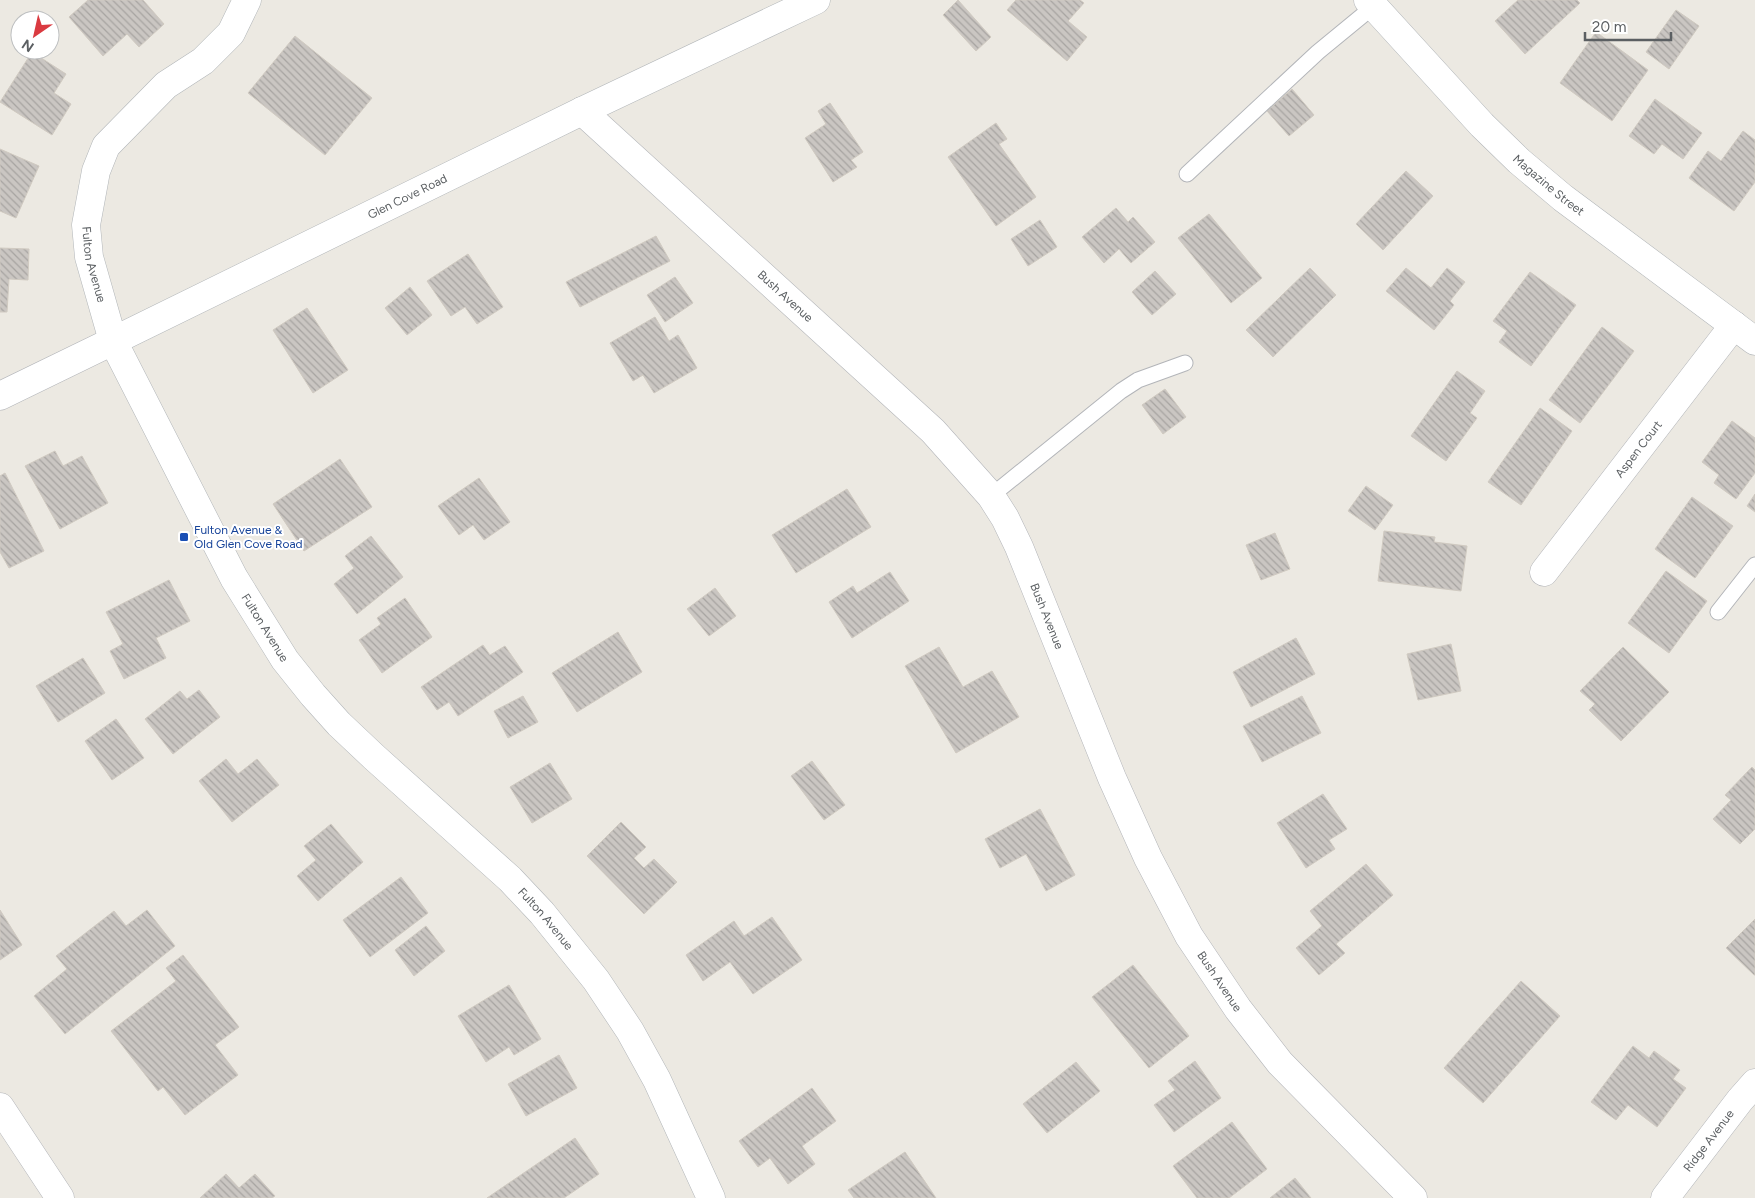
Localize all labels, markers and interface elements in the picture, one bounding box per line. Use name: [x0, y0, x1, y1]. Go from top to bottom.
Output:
north arrow: [10, 10, 60, 60]
scale bar: [1585, 10, 1671, 42]
text: 20 m: [1592, 18, 1626, 36]
text: N: [19, 35, 37, 55]
street label: Magazine Street: [1510, 152, 1587, 219]
street label: Glen Cove Road: [365, 171, 450, 222]
street label: Fulton Avenue: [79, 226, 109, 304]
street label: Bush Avenue: [755, 268, 816, 325]
street label: Aspen Court: [1612, 418, 1665, 480]
place label: Fulton Avenue & Old Glen Cove Road: [194, 523, 303, 551]
marker: Fulton Avenue & Old Glen Cove Road: [178, 531, 190, 543]
street label: Bush Avenue: [1027, 581, 1067, 652]
street label: Fulton Avenue: [239, 591, 292, 665]
street label: Fulton Avenue: [515, 885, 576, 953]
street label: Bush Avenue: [1194, 949, 1245, 1015]
street label: Ridge Avenue: [1681, 1107, 1737, 1175]

